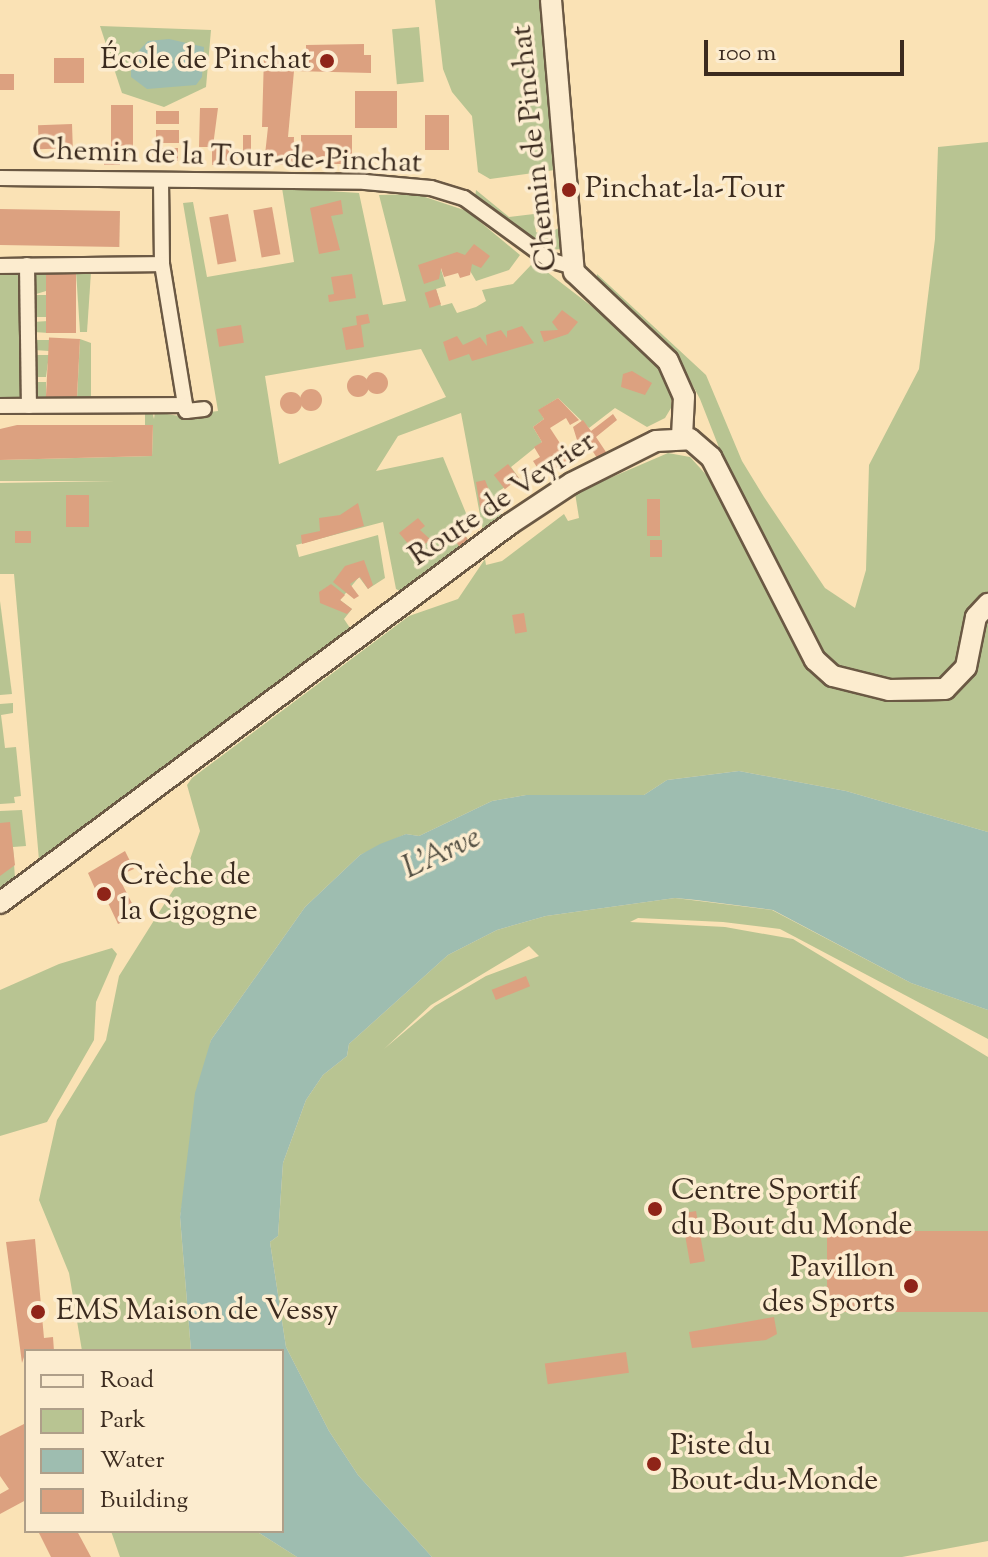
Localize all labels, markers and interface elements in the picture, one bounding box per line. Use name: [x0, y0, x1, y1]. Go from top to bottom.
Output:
street label: Chemin de Pinchat: [505, 23, 567, 273]
scale bar: [708, 24, 908, 74]
text: 100 m: [718, 37, 776, 71]
place label: École de Pinchat: [100, 43, 311, 79]
marker: École de Pinchat: [318, 52, 336, 70]
street label: Chemin de la Tour-de-Pinchat: [31, 133, 423, 183]
place label: Pinchat-la-Tour: [585, 172, 785, 208]
marker: Pinchat-la-Tour: [560, 181, 578, 199]
street label: Route de Veyrier: [403, 425, 603, 575]
water label: L'Arve: [397, 819, 487, 889]
place label: Crèche de la Cigogne: [120, 859, 258, 930]
marker: Crèche de la Cigogne: [95, 885, 113, 903]
place label: Centre Sportif du Bout du Monde: [671, 1174, 912, 1244]
marker: Centre Sportif du Bout du Monde: [646, 1200, 664, 1218]
place label: Pavillon des Sports: [762, 1251, 895, 1322]
marker: Pavillon des Sports: [902, 1277, 920, 1295]
place label: EMS Maison de Vessy: [56, 1294, 339, 1330]
marker: EMS Maison de Vessy: [27, 1301, 49, 1323]
legend: [24, 1349, 284, 1533]
text: Road: [100, 1364, 154, 1398]
text: Park: [100, 1404, 146, 1438]
place label: Piste du Bout-du-Monde: [670, 1429, 878, 1500]
text: Water: [100, 1444, 164, 1478]
marker: Piste du Bout-du-Monde: [645, 1455, 663, 1473]
text: Building: [100, 1484, 188, 1518]

